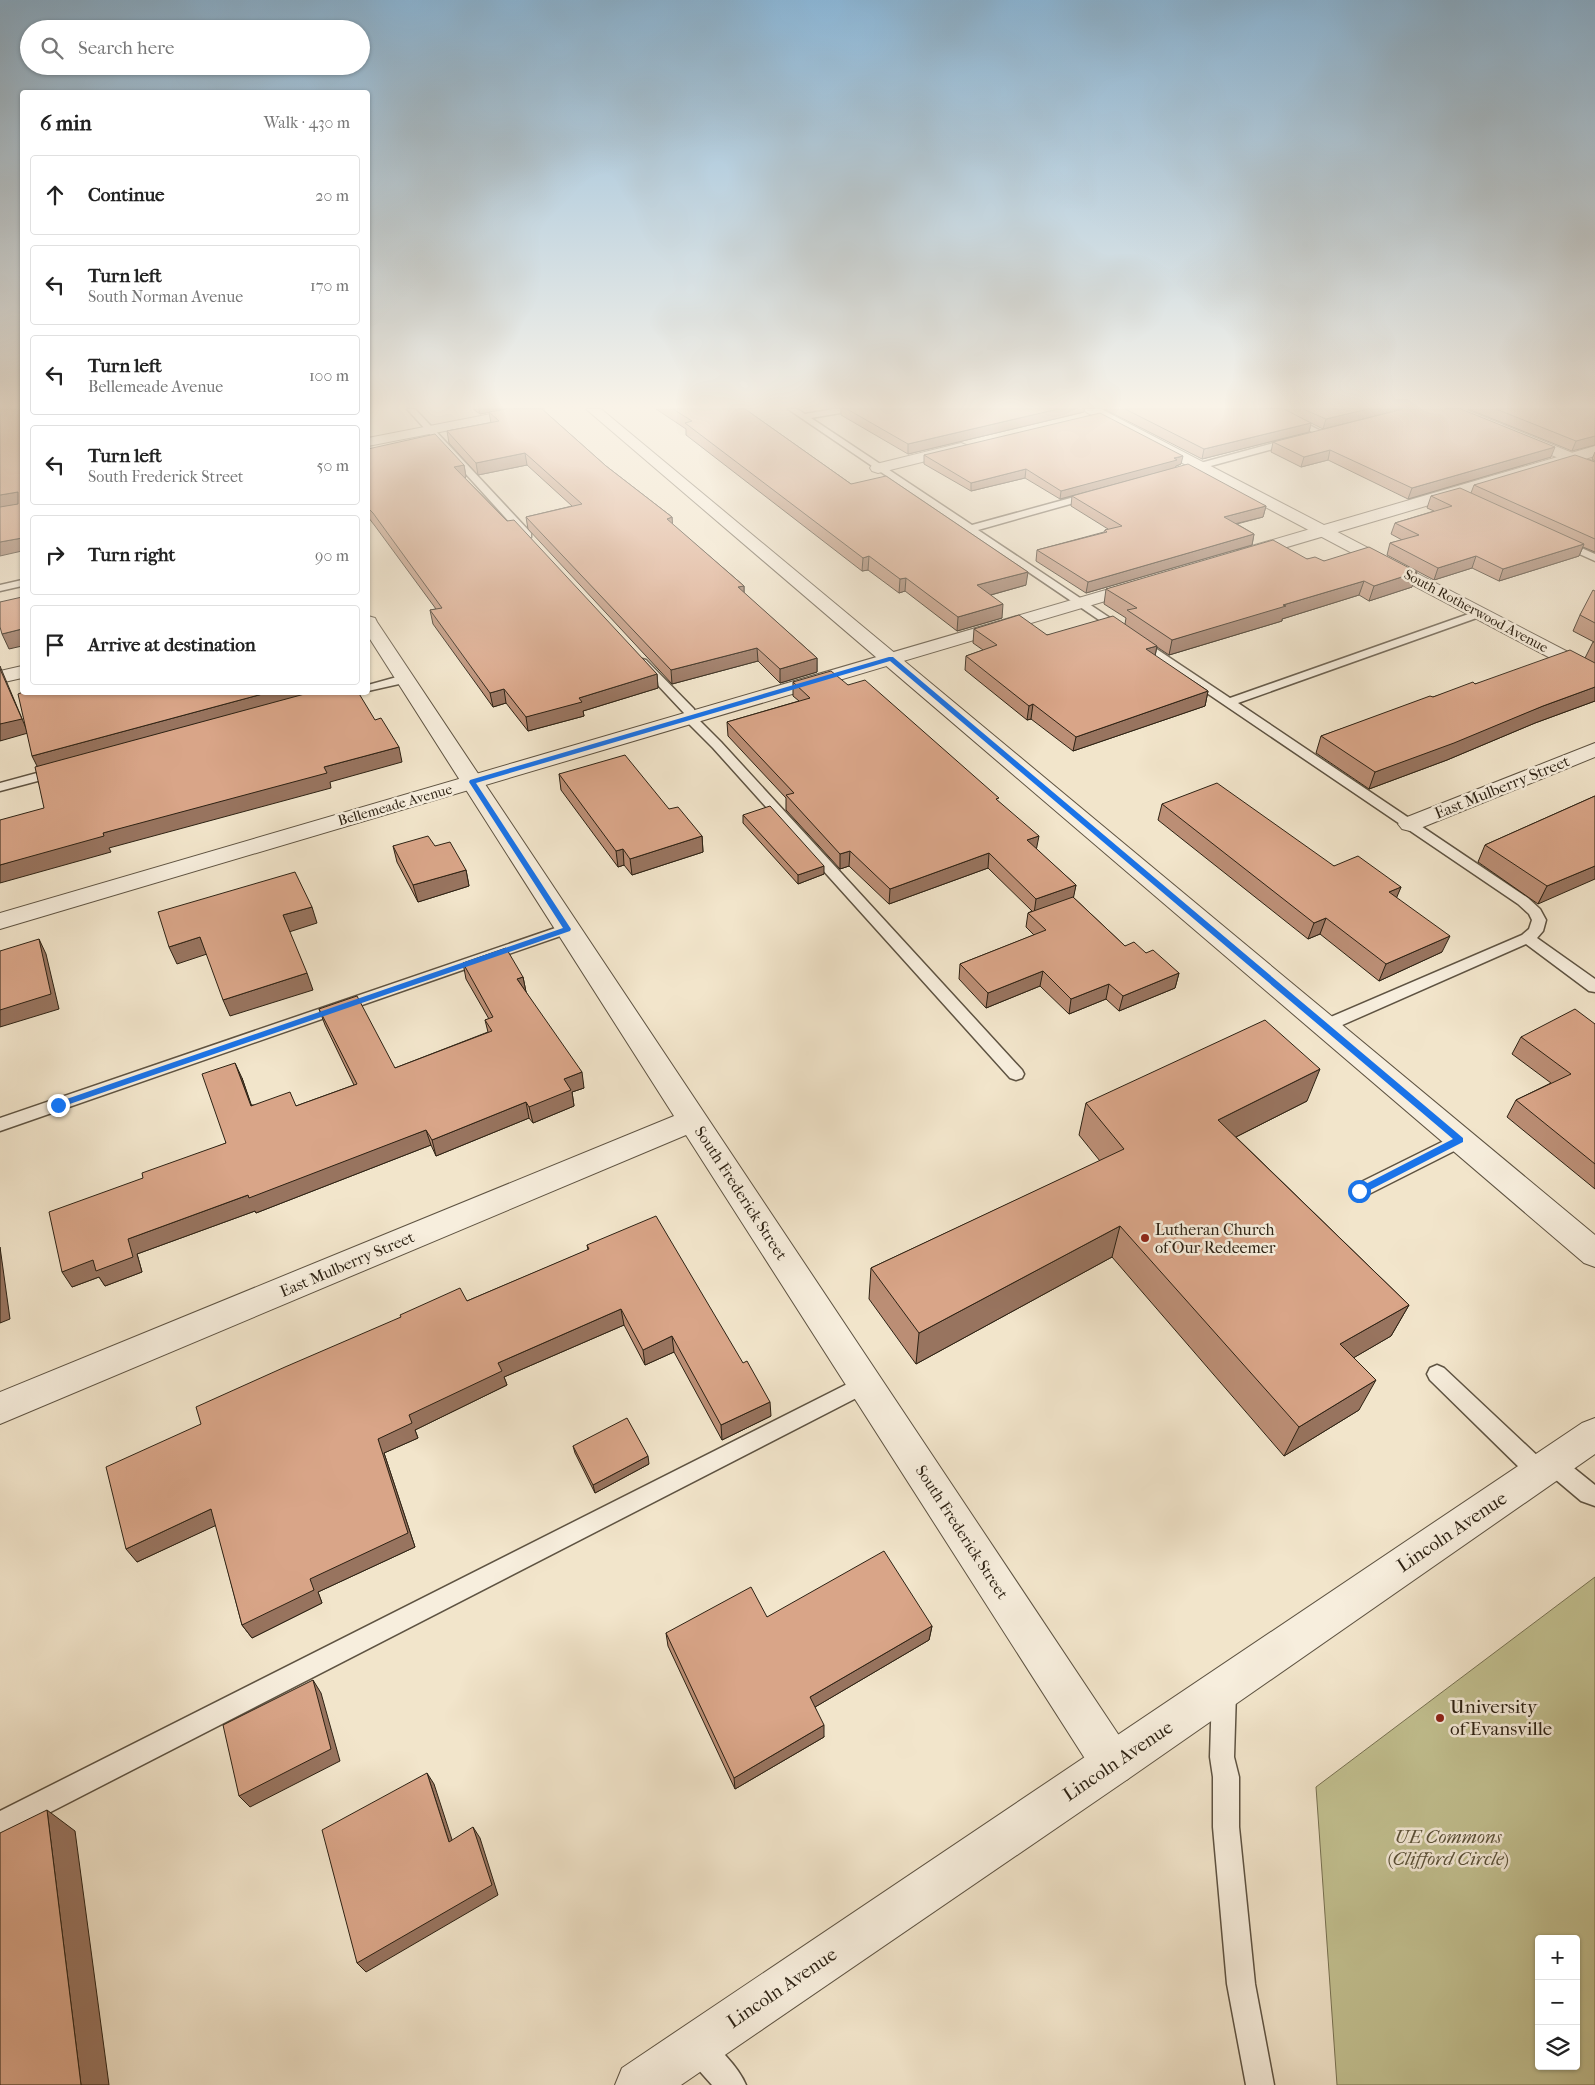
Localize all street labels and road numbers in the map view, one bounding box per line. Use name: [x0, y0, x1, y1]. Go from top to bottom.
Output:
street label: South Rotherwood Avenue: [1401, 566, 1551, 656]
street label: East Mulberry Street: [1432, 751, 1573, 823]
street label: Bellemeade Avenue: [336, 781, 454, 829]
street label: South Frederick Street: [691, 1123, 791, 1264]
street label: East Mulberry Street: [277, 1227, 417, 1301]
street label: South Frederick Street: [912, 1462, 1012, 1603]
street label: Lincoln Avenue: [1393, 1487, 1511, 1577]
street label: Lincoln Avenue: [1059, 1716, 1177, 1806]
street label: Lincoln Avenue: [723, 1943, 841, 2033]

